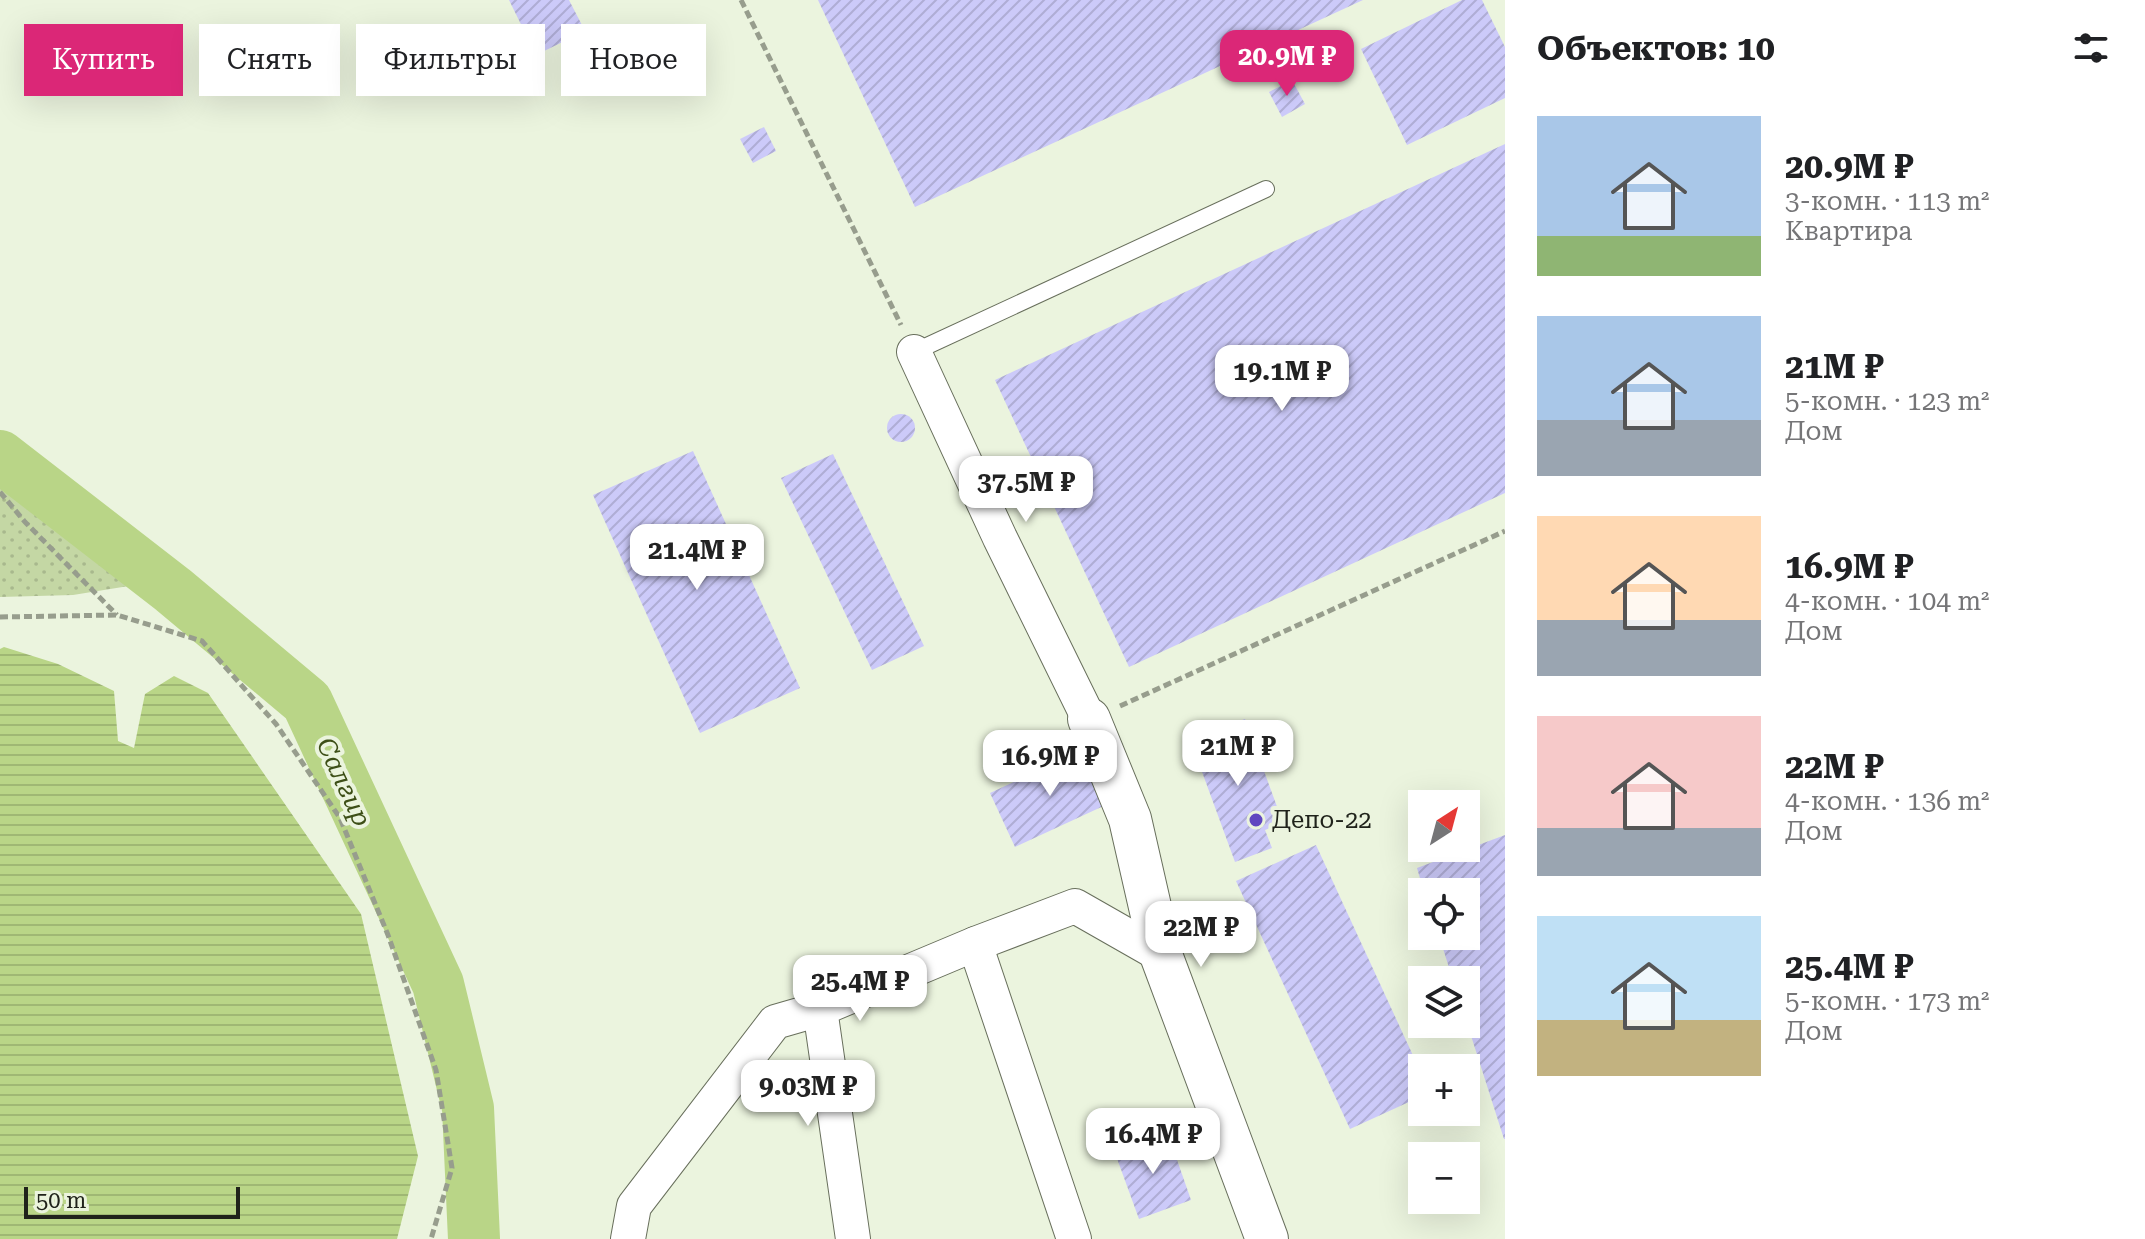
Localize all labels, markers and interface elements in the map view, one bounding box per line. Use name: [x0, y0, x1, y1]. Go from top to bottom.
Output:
chip: Купить: [24, 24, 183, 96]
chip: Снять: [199, 24, 340, 96]
chip: Фильтры: [356, 24, 545, 96]
chip: Новое: [561, 24, 706, 96]
icon: filters: [2069, 26, 2113, 70]
text: Объектов: 10: [1537, 28, 1775, 68]
pin: 20.9M ₽: [1213, 30, 1361, 98]
text: 20.9M ₽: [1238, 41, 1336, 71]
text: 20.9M ₽: [1785, 146, 1913, 186]
icon: home: [1601, 148, 1697, 244]
text: 3-комн. · 113 m²: [1785, 186, 1990, 216]
text: Квартира: [1785, 216, 1912, 246]
pin: 19.1M ₽: [1208, 345, 1356, 413]
text: 21M ₽: [1785, 346, 1884, 386]
icon: home: [1601, 348, 1697, 444]
text: 19.1M ₽: [1233, 356, 1331, 386]
text: 5-комн. · 123 m²: [1785, 386, 1990, 416]
text: Дом: [1785, 416, 1843, 446]
pin: 37.5M ₽: [952, 456, 1100, 524]
text: 37.5M ₽: [977, 467, 1075, 497]
pin: 21.4M ₽: [623, 524, 771, 592]
text: 21.4M ₽: [648, 535, 746, 565]
text: 16.9M ₽: [1785, 546, 1913, 586]
icon: home: [1601, 548, 1697, 644]
text: 4-комн. · 104 m²: [1785, 586, 1990, 616]
text: Дом: [1785, 616, 1843, 646]
pin: 21M ₽: [1182, 720, 1294, 788]
pin: 16.9M ₽: [976, 730, 1124, 798]
text: 21M ₽: [1200, 731, 1276, 761]
water label: Салгир: [310, 733, 378, 831]
text: 16.9M ₽: [1001, 741, 1099, 771]
text: 22M ₽: [1785, 746, 1884, 786]
icon: home: [1601, 748, 1697, 844]
text: 4-комн. · 136 m²: [1785, 786, 1990, 816]
north arrow: [1408, 790, 1480, 862]
map controls: [1408, 790, 1480, 1214]
place label: Депо-22: [1272, 806, 1372, 834]
marker: Депо-22: [1247, 811, 1265, 829]
text: Дом: [1785, 816, 1843, 846]
button: locate: [1408, 878, 1480, 950]
pin: 22M ₽: [1145, 901, 1257, 969]
text: 22M ₽: [1163, 912, 1239, 942]
text: 25.4M ₽: [1785, 946, 1913, 986]
icon: home: [1601, 948, 1697, 1044]
pin: 25.4M ₽: [786, 955, 934, 1023]
text: 25.4M ₽: [811, 966, 909, 996]
button: layers: [1408, 966, 1480, 1038]
text: 5-комн. · 173 m²: [1785, 986, 1990, 1016]
text: Дом: [1785, 1016, 1843, 1046]
button: +: [1408, 1054, 1480, 1126]
pin: 9.03M ₽: [734, 1060, 882, 1128]
text: 9.03M ₽: [759, 1071, 857, 1101]
pin: 16.4M ₽: [1079, 1108, 1227, 1176]
text: 16.4M ₽: [1104, 1119, 1202, 1149]
button: −: [1408, 1142, 1480, 1214]
scale bar: [24, 1183, 240, 1219]
text: 50 m: [36, 1188, 86, 1213]

